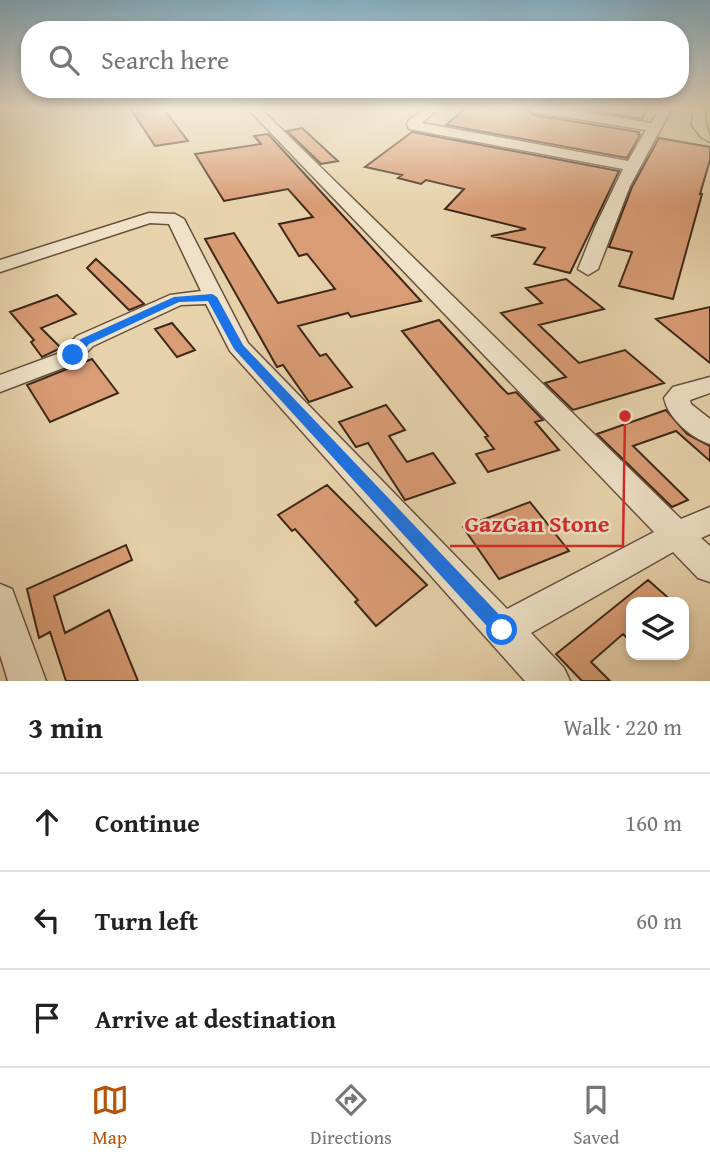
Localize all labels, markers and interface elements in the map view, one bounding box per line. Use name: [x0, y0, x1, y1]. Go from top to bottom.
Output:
search box: [21, 21, 689, 98]
text: Search here: [101, 40, 229, 79]
icon: search: [45, 41, 83, 79]
route end: [57, 339, 88, 370]
callout: GazGan Stone: [450, 501, 623, 546]
text: GazGan Stone: [464, 506, 610, 541]
map controls: [626, 597, 689, 660]
button: layers: [626, 597, 689, 660]
route start: [486, 614, 517, 645]
text: 3 min: [28, 705, 103, 749]
text: Walk · 220 m: [563, 710, 682, 743]
icon: ahead: [28, 803, 66, 841]
text: Continue: [95, 803, 200, 842]
text: 160 m: [625, 806, 682, 839]
icon: left: [28, 901, 66, 939]
text: Turn left: [95, 901, 198, 940]
text: 60 m: [636, 904, 682, 937]
icon: arrive: [28, 999, 66, 1037]
text: Arrive at destination: [95, 999, 336, 1038]
tab: Map: [91, 1081, 129, 1151]
tab: Directions: [310, 1081, 392, 1151]
tab: Saved: [573, 1081, 619, 1151]

